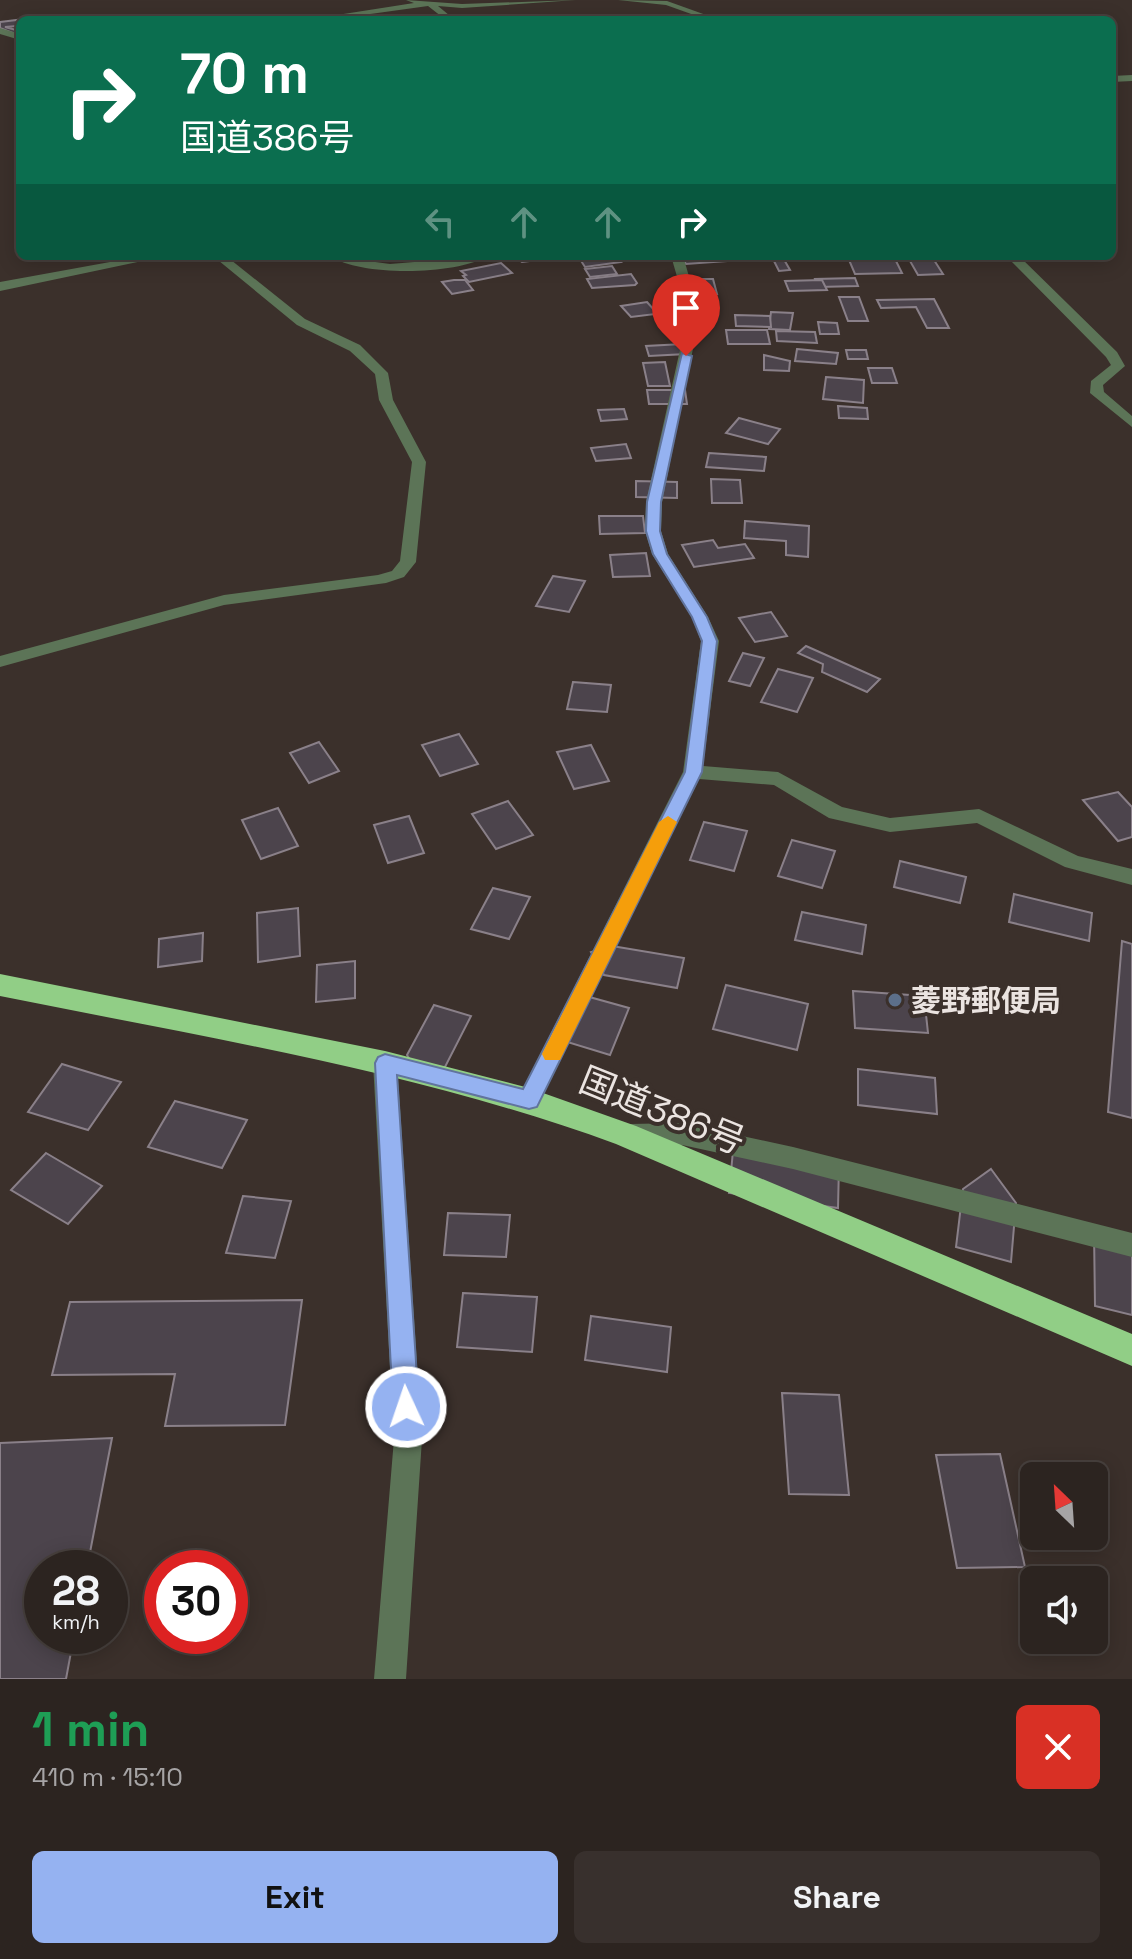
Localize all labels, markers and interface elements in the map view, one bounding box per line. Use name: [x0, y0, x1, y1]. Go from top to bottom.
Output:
text: 70 m: [180, 38, 309, 109]
icon: right: [48, 48, 152, 152]
text: 国道386号: [180, 115, 354, 161]
icon: left: [418, 200, 462, 244]
icon: ahead: [502, 200, 546, 244]
icon: ahead: [586, 200, 630, 244]
icon: right: [670, 200, 714, 244]
pin: [652, 274, 720, 356]
icon: arrive: [664, 286, 708, 330]
place label: 菱野郵便局: [911, 981, 1061, 1020]
marker: 菱野郵便局: [886, 991, 904, 1009]
street label: 国道386号: [573, 1057, 751, 1165]
position arrow: [364, 1365, 448, 1449]
north arrow: [1020, 1462, 1108, 1550]
map controls: [1020, 1462, 1108, 1654]
speed limit sign: 30: [144, 1550, 248, 1654]
text: 28: [52, 1566, 100, 1617]
button: sound: [1020, 1566, 1108, 1654]
text: km/h: [52, 1609, 100, 1635]
text: 1 min: [32, 1699, 149, 1760]
button: close: [1016, 1705, 1100, 1789]
text: 410 m · 15:10: [32, 1760, 183, 1794]
button: Exit: [32, 1851, 558, 1943]
button: Share: [574, 1851, 1100, 1943]

